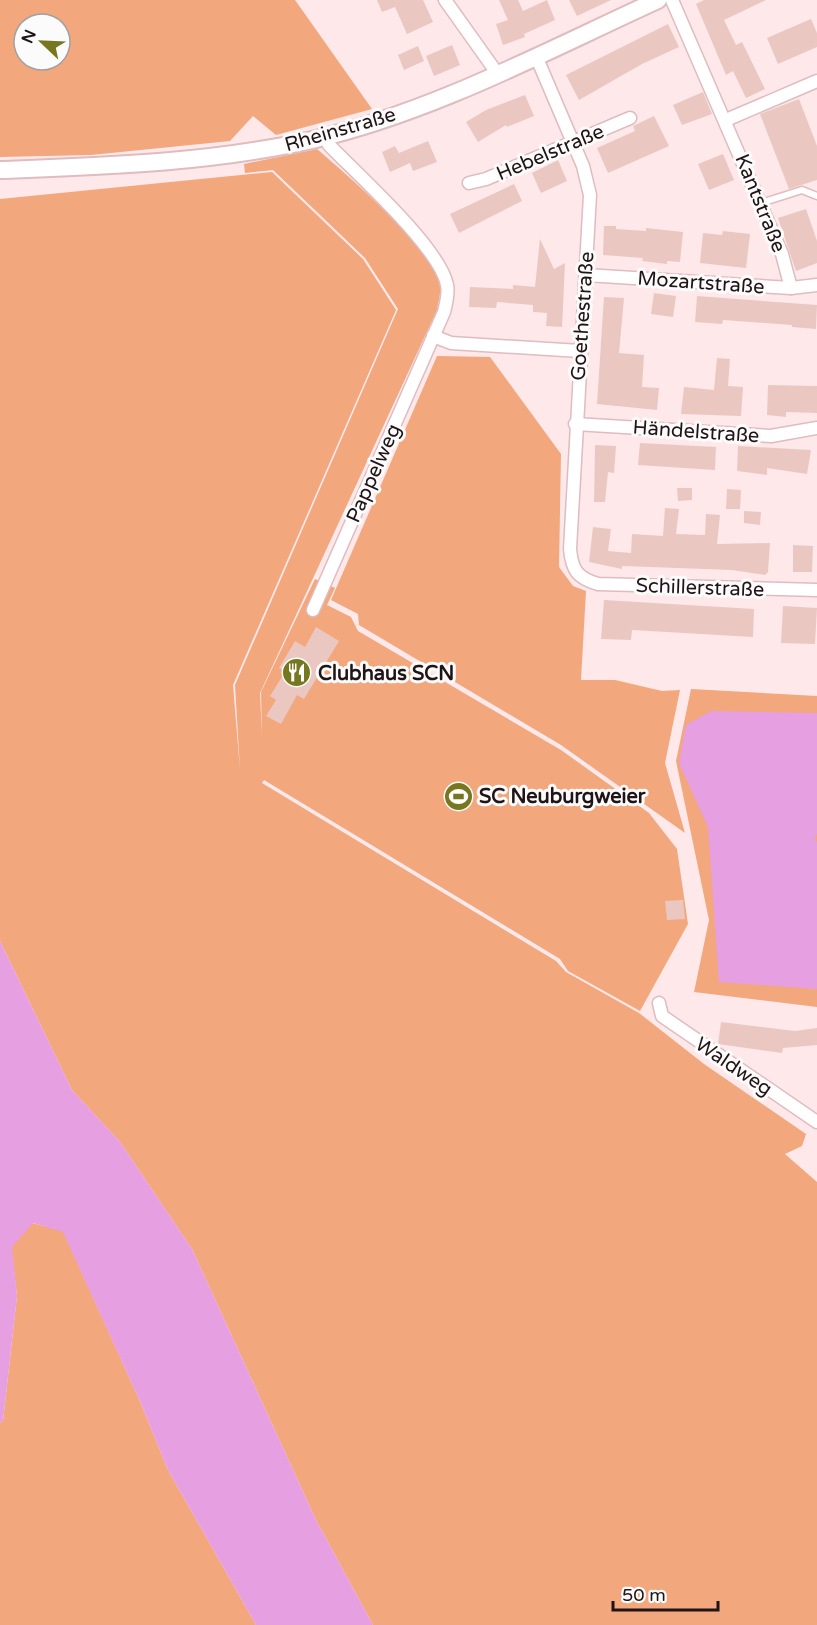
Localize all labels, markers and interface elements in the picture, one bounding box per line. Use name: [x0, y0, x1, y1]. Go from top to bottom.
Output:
north arrow: [12, 12, 72, 72]
text: N: [17, 27, 41, 46]
street label: Rheinstraße: [282, 103, 399, 157]
street label: Hebelstraße: [493, 119, 608, 186]
street label: Kantstraße: [730, 151, 791, 256]
street label: Goethestraße: [567, 251, 599, 381]
street label: Mozartstraße: [637, 267, 765, 299]
street label: Händelstraße: [632, 416, 760, 448]
street label: Pappelweg: [342, 420, 406, 526]
street label: Schillerstraße: [635, 574, 765, 602]
restaurant icon: Clubhaus SCN: [281, 657, 313, 689]
place label: Clubhaus SCN: [318, 662, 454, 686]
sports icon: SC Neuburgweier: [442, 780, 474, 812]
place label: SC Neuburgweier: [479, 785, 646, 809]
street label: Waldweg: [690, 1032, 777, 1101]
scale bar: [613, 1574, 718, 1612]
text: 50 m: [622, 1584, 666, 1606]

